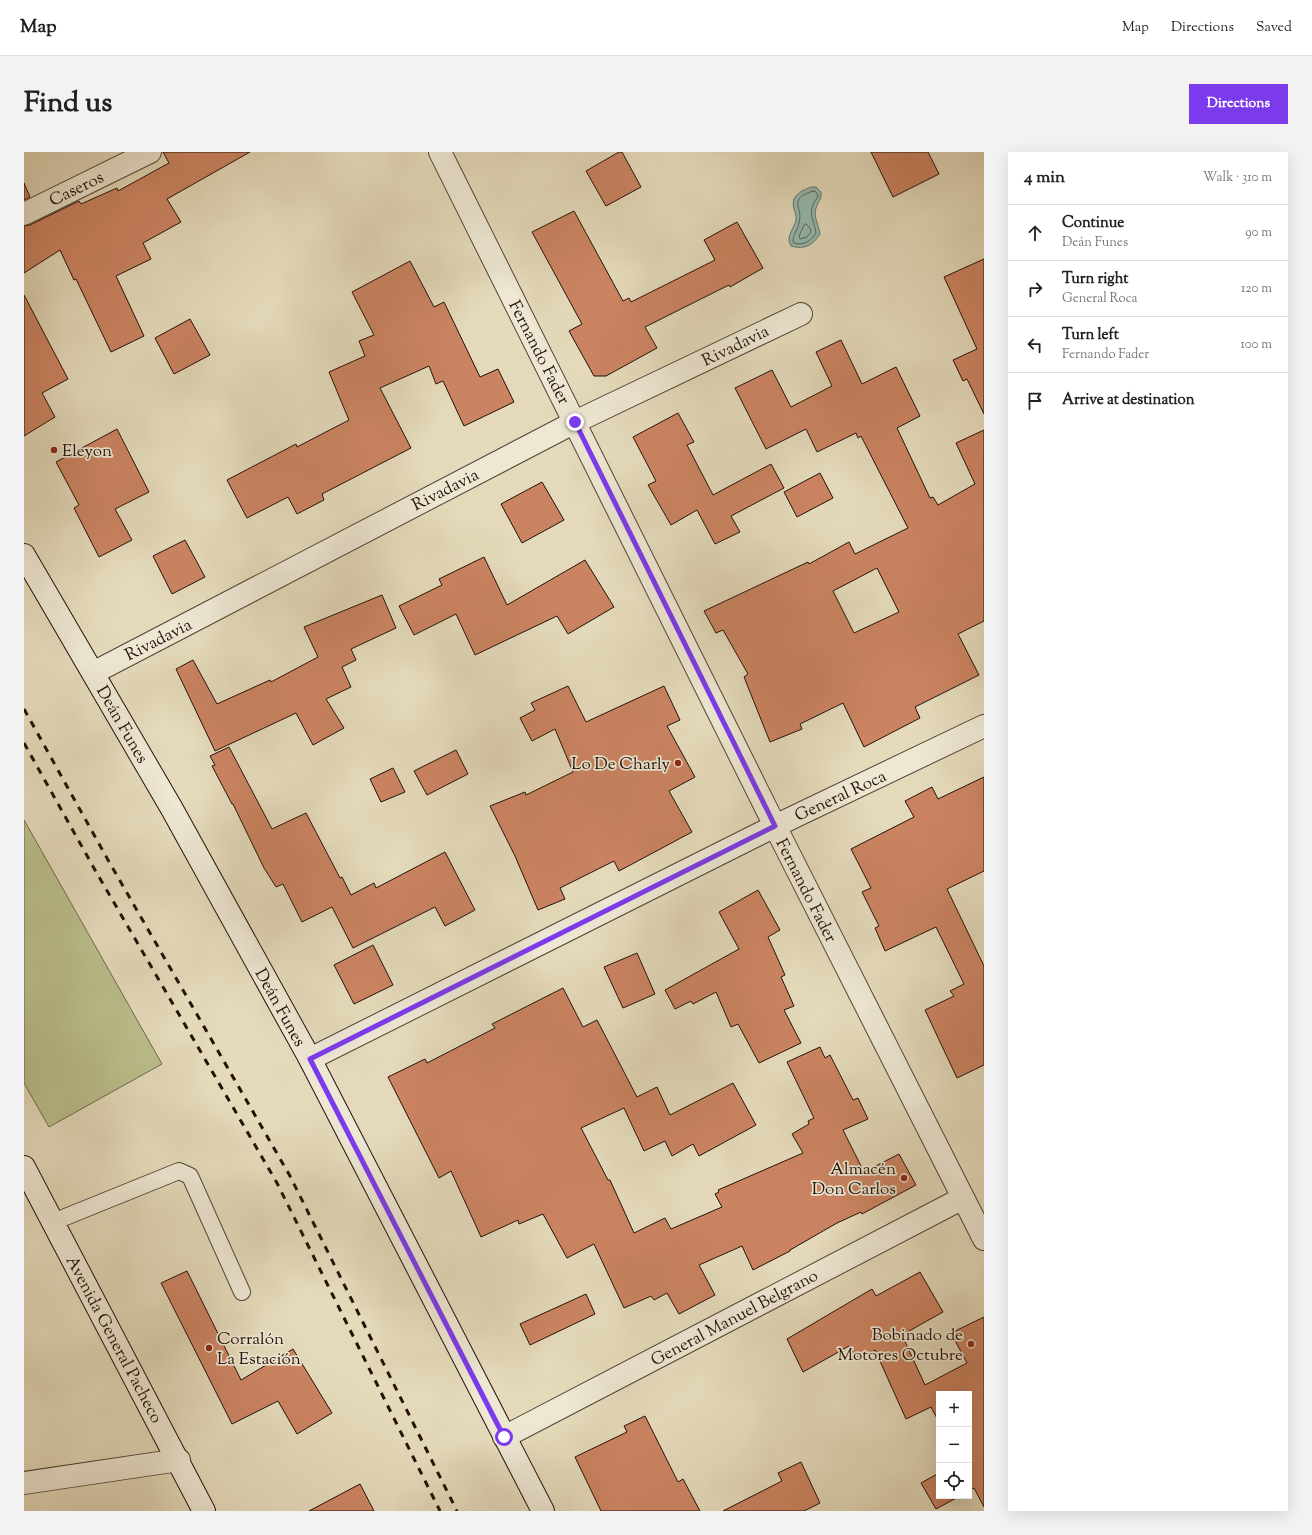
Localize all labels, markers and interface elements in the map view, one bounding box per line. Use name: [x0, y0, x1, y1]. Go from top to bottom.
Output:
text: Map: [20, 14, 57, 41]
text: Map: [1122, 18, 1149, 38]
text: Directions: [1171, 18, 1234, 38]
text: Saved: [1256, 18, 1292, 38]
text: Find us: [24, 84, 112, 124]
button: Directions: [1189, 84, 1288, 124]
street label: Caseros: [45, 166, 109, 213]
text: 4 min: [1024, 166, 1065, 190]
text: Walk · 310 m: [1203, 169, 1272, 187]
text: Continue: [1062, 213, 1124, 234]
icon: ahead: [1024, 222, 1046, 244]
text: 90 m: [1245, 224, 1272, 242]
text: Deán Funes: [1062, 234, 1128, 252]
text: Turn right: [1062, 269, 1128, 290]
icon: right: [1024, 278, 1046, 300]
text: 120 m: [1241, 280, 1272, 298]
text: General Roca: [1062, 290, 1138, 308]
street label: Fernando Fader: [502, 297, 575, 410]
street label: Rivadavia: [698, 320, 774, 373]
text: Turn left: [1062, 325, 1119, 346]
icon: left: [1024, 334, 1046, 356]
text: 100 m: [1240, 336, 1272, 354]
text: Fernando Fader: [1062, 346, 1149, 364]
icon: arrive: [1024, 390, 1046, 412]
text: Arrive at destination: [1062, 390, 1195, 411]
route end: [566, 413, 584, 431]
place label: Eleyon: [62, 440, 112, 464]
marker: Eleyon: [49, 445, 59, 455]
street label: Rivadavia: [408, 464, 484, 518]
street label: Rivadavia: [121, 614, 197, 668]
street label: Deán Funes: [89, 682, 153, 769]
place label: Lo De Charly: [571, 753, 671, 777]
marker: Lo De Charly: [673, 758, 683, 768]
street label: General Roca: [791, 765, 891, 829]
street label: Fernando Fader: [769, 835, 842, 948]
street label: Deán Funes: [248, 964, 311, 1052]
place label: Almacén Don Carlos: [812, 1158, 896, 1202]
marker: Almacén Don Carlos: [899, 1173, 909, 1183]
street label: Avenida General Pacheco: [59, 1252, 168, 1428]
street label: General Manuel Belgrano: [647, 1264, 823, 1373]
place label: Bobinado de Motores Octubre: [838, 1324, 963, 1368]
place label: Corralón La Estación: [217, 1328, 301, 1372]
marker: Bobinado de Motores Octubre: [966, 1339, 976, 1349]
marker: Corralón La Estación: [204, 1343, 214, 1353]
map controls: [936, 1391, 972, 1499]
button: +: [936, 1391, 972, 1427]
button: −: [936, 1427, 972, 1463]
route start: [495, 1428, 513, 1446]
button: locate: [936, 1463, 972, 1499]

